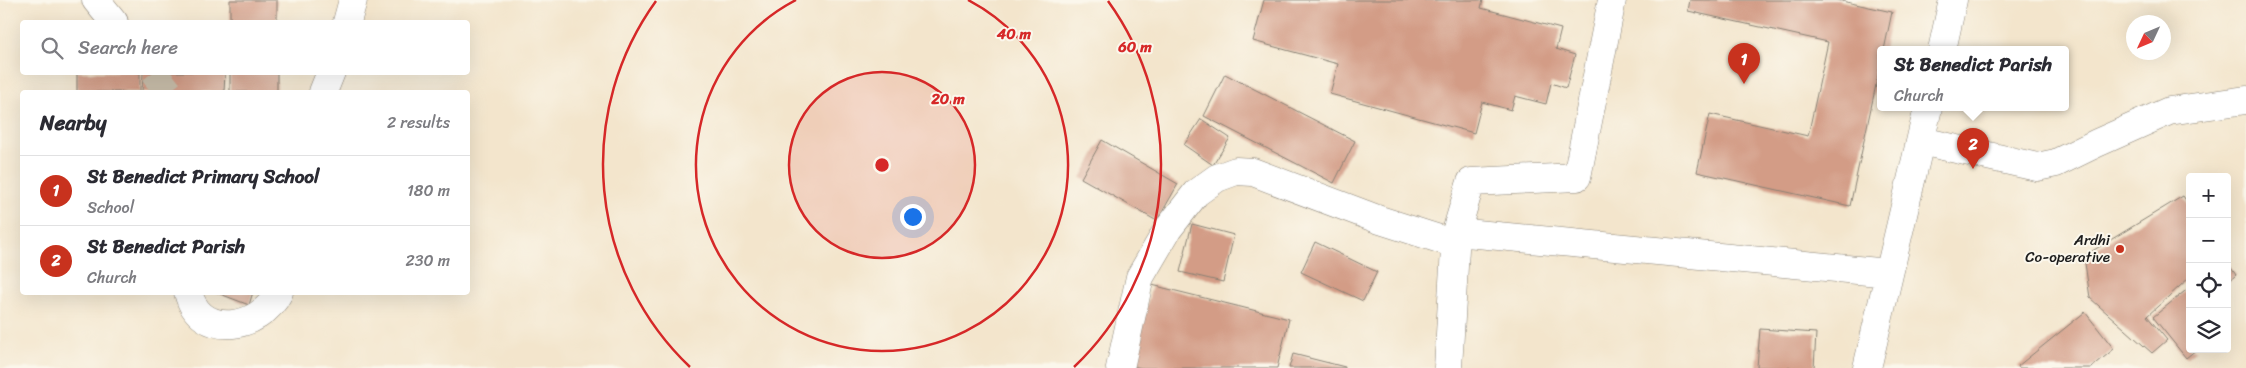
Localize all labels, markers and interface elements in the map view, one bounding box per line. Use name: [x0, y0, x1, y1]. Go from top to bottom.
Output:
north arrow: [2126, 15, 2171, 60]
search box: [20, 20, 470, 75]
text: 40 m: [996, 21, 1032, 47]
text: Search here: [78, 31, 178, 64]
icon: search: [38, 34, 66, 62]
text: 60 m: [1117, 34, 1152, 60]
pin: 1: [1728, 43, 1760, 84]
popup: [1877, 46, 2069, 111]
text: St Benedict Parish: [1894, 48, 2052, 81]
text: Church: [1894, 81, 1944, 110]
text: 20 m: [930, 86, 965, 112]
text: Nearby: [40, 104, 106, 142]
text: 2 results: [387, 108, 450, 137]
pin: 2: [1957, 128, 1989, 169]
centre of rings: [873, 156, 891, 174]
text: St Benedict Primary School: [87, 160, 319, 193]
map controls: [2186, 173, 2231, 353]
button: +: [2186, 173, 2231, 218]
text: 1: [53, 176, 59, 205]
text: 180 m: [407, 176, 450, 205]
text: School: [87, 193, 134, 222]
your location: [900, 204, 926, 230]
button: −: [2186, 218, 2231, 263]
place label: Ardhi Co-operative: [2025, 227, 2111, 270]
text: St Benedict Parish: [87, 230, 245, 263]
marker: Ardhi Co-operative: [2114, 243, 2126, 255]
text: 2: [51, 246, 61, 275]
text: 230 m: [405, 246, 450, 275]
text: Church: [87, 263, 137, 292]
button: locate: [2186, 263, 2231, 308]
button: layers: [2186, 308, 2231, 353]

